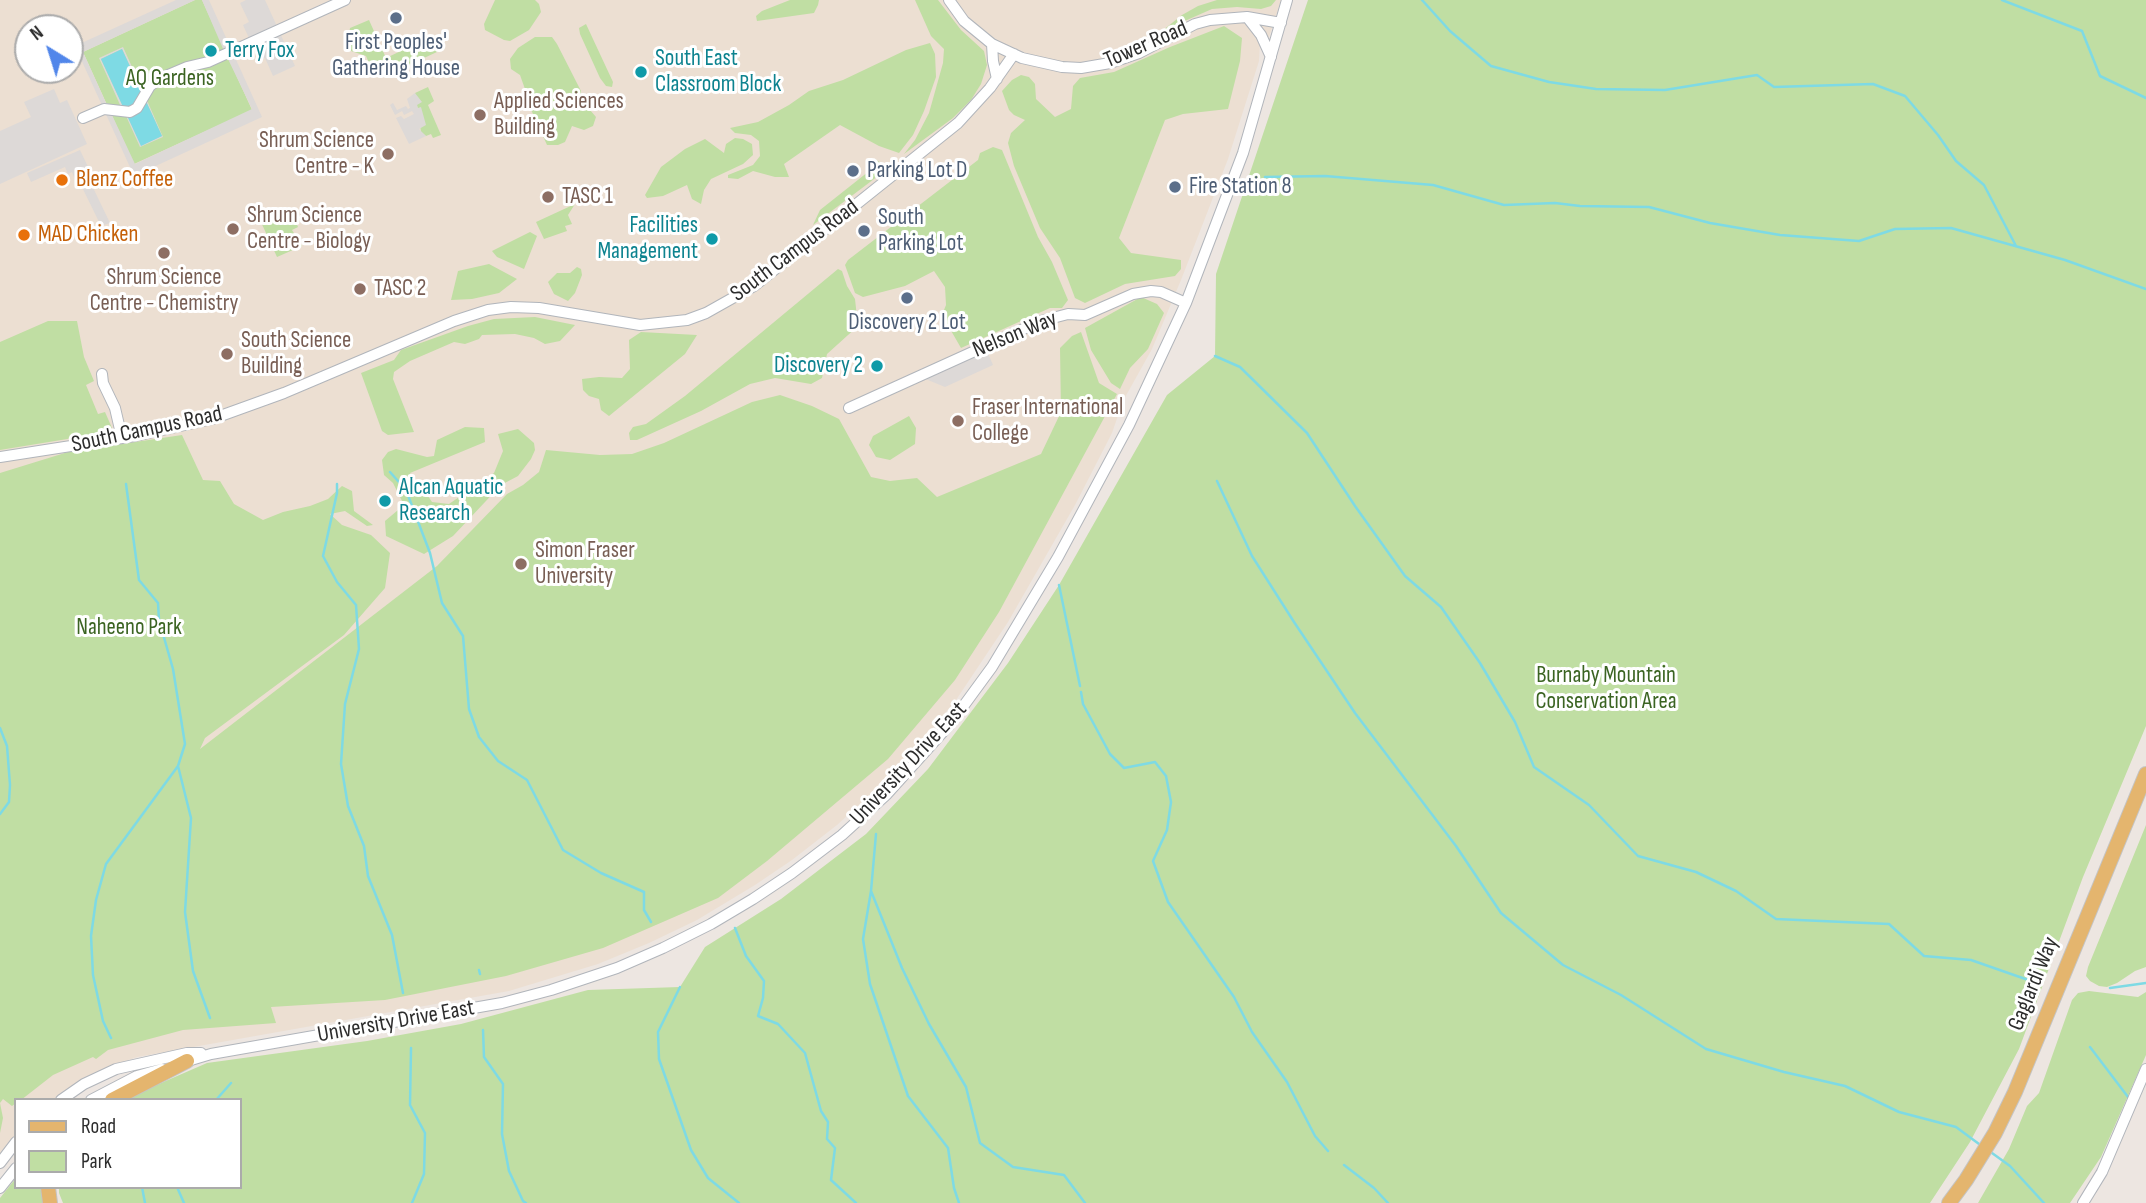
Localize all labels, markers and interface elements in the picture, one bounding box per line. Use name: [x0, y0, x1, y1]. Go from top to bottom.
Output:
marker: First Peoples' Gathering House: [388, 10, 404, 26]
north arrow: [14, 14, 84, 84]
street label: Tower Road: [1100, 15, 1192, 75]
text: N: [26, 21, 48, 46]
place label: First Peoples' Gathering House: [332, 29, 460, 83]
place label: Terry Fox: [225, 37, 294, 65]
marker: Terry Fox: [203, 43, 219, 59]
place label: South East Classroom Block: [655, 45, 781, 99]
marker: South East Classroom Block: [633, 64, 649, 80]
park label: AQ Gardens: [126, 65, 214, 93]
place label: Applied Sciences Building: [494, 88, 624, 142]
marker: Applied Sciences Building: [472, 107, 488, 123]
place label: Shrum Science Centre - K: [259, 127, 374, 181]
marker: Shrum Science Centre - K: [380, 146, 396, 162]
place label: Parking Lot D: [867, 157, 967, 185]
marker: Parking Lot D: [845, 163, 861, 179]
place label: Blenz Coffee: [76, 166, 173, 194]
marker: Blenz Coffee: [54, 172, 70, 188]
place label: Fire Station 8: [1189, 173, 1291, 201]
marker: Fire Station 8: [1167, 179, 1183, 195]
place label: TASC 1: [562, 183, 613, 211]
marker: TASC 1: [540, 189, 556, 205]
street label: South Campus Road: [725, 194, 865, 308]
place label: Shrum Science Centre - Biology: [247, 202, 371, 256]
place label: South Parking Lot: [878, 204, 963, 258]
place label: Facilities Management: [597, 212, 698, 266]
place label: MAD Chicken: [38, 221, 138, 249]
marker: Shrum Science Centre - Biology: [225, 221, 241, 237]
marker: South Parking Lot: [856, 223, 872, 239]
marker: MAD Chicken: [16, 227, 32, 243]
marker: Facilities Management: [704, 231, 720, 247]
marker: Shrum Science Centre - Chemistry: [156, 245, 172, 261]
place label: Shrum Science Centre - Chemistry: [90, 264, 238, 318]
place label: TASC 2: [374, 275, 426, 303]
marker: TASC 2: [352, 281, 368, 297]
marker: Discovery 2 Lot: [899, 290, 915, 306]
street label: Nelson Way: [969, 306, 1061, 364]
place label: Discovery 2 Lot: [848, 309, 966, 337]
place label: South Science Building: [241, 327, 351, 381]
marker: South Science Building: [219, 346, 235, 362]
place label: Discovery 2: [774, 352, 863, 380]
marker: Discovery 2: [869, 358, 885, 374]
place label: Fraser International College: [972, 394, 1123, 448]
street label: South Campus Road: [69, 401, 225, 459]
marker: Fraser International College: [950, 413, 966, 429]
place label: Alcan Aquatic Research: [399, 474, 503, 528]
marker: Alcan Aquatic Research: [377, 493, 393, 509]
place label: Simon Fraser University: [535, 537, 635, 591]
marker: Simon Fraser University: [513, 556, 529, 572]
park label: Naheeno Park: [76, 614, 182, 642]
park label: Burnaby Mountain Conservation Area: [1536, 662, 1676, 716]
street label: University Drive East: [845, 696, 973, 832]
street label: Gaglardi Way: [2003, 933, 2065, 1035]
street label: University Drive East: [315, 995, 477, 1049]
legend: [14, 1098, 242, 1189]
text: Road: [81, 1114, 116, 1139]
text: Park: [81, 1149, 112, 1174]

